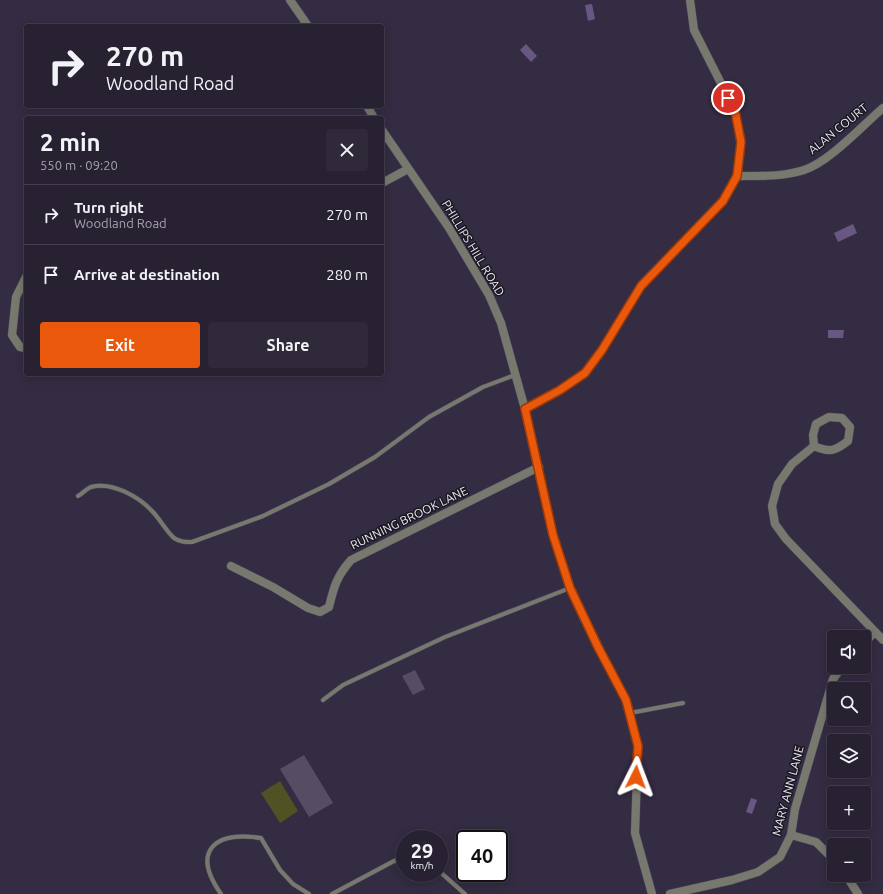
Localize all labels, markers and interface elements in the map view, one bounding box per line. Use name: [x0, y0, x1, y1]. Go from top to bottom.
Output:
icon: right: [40, 40, 92, 92]
text: 270 m: [106, 40, 184, 71]
text: Woodland Road: [106, 73, 234, 93]
pin: [711, 81, 745, 115]
icon: arrive: [717, 87, 739, 109]
street label: ALAN COURT: [806, 101, 870, 156]
text: 2 min: [40, 129, 101, 156]
button: close: [326, 129, 368, 171]
text: 550 m · 09:20: [40, 158, 118, 172]
street label: PHILLIPS HILL ROAD: [440, 197, 507, 298]
text: Turn right: [74, 199, 144, 216]
icon: right: [40, 204, 62, 226]
text: 270 m: [326, 206, 368, 223]
text: Woodland Road: [74, 216, 167, 230]
icon: arrive: [40, 264, 62, 286]
text: Arrive at destination: [74, 266, 220, 283]
text: 280 m: [326, 266, 368, 283]
button: Exit: [40, 322, 200, 368]
button: Share: [208, 322, 368, 368]
street label: RUNNING BROOK LANE: [348, 483, 470, 552]
map controls: [827, 630, 871, 882]
button: sound: [827, 630, 871, 674]
button: search: [827, 682, 871, 726]
button: layers: [827, 734, 871, 778]
street label: MARY ANN LANE: [769, 744, 806, 837]
position arrow: [615, 756, 657, 798]
button: +: [827, 786, 871, 830]
speed limit sign: 40: [456, 830, 508, 882]
button: −: [827, 838, 871, 882]
text: 29: [411, 839, 433, 862]
text: km/h: [410, 860, 434, 871]

